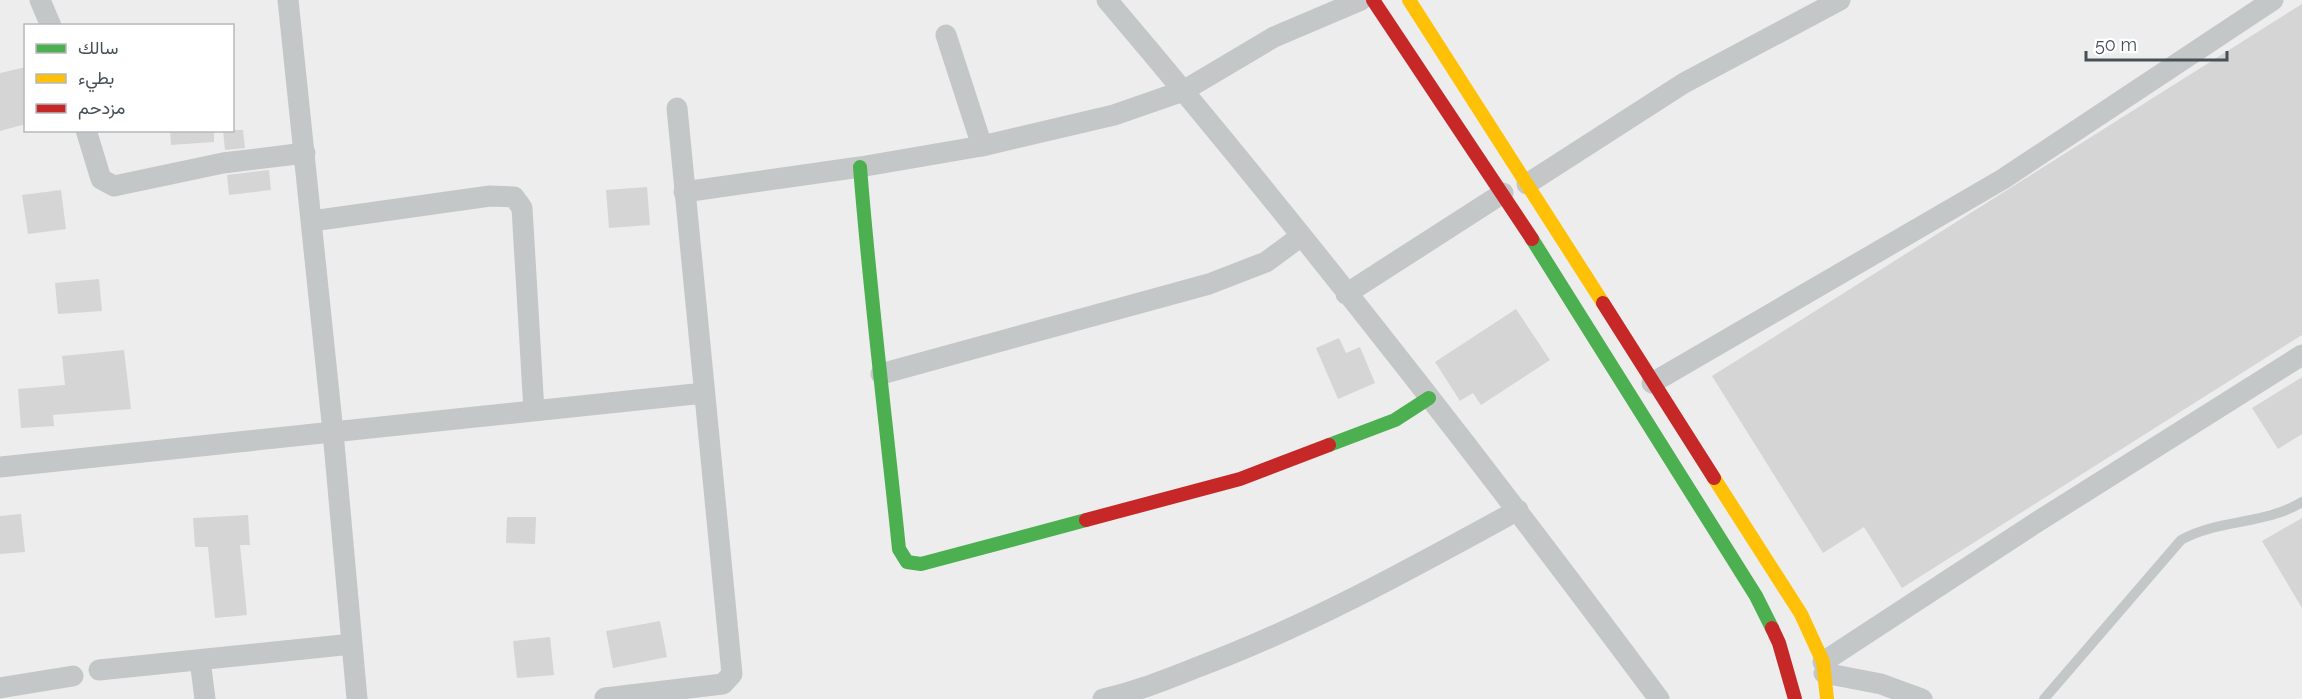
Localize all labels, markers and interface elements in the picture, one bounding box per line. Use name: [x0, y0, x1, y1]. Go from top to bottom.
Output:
legend: [24, 24, 234, 132]
scale bar: [2086, 24, 2227, 62]
text: 50 m: [2095, 34, 2137, 55]
text: سالك: [78, 37, 118, 58]
text: بطيء: [78, 67, 114, 93]
text: مزدحم: [78, 97, 125, 120]

